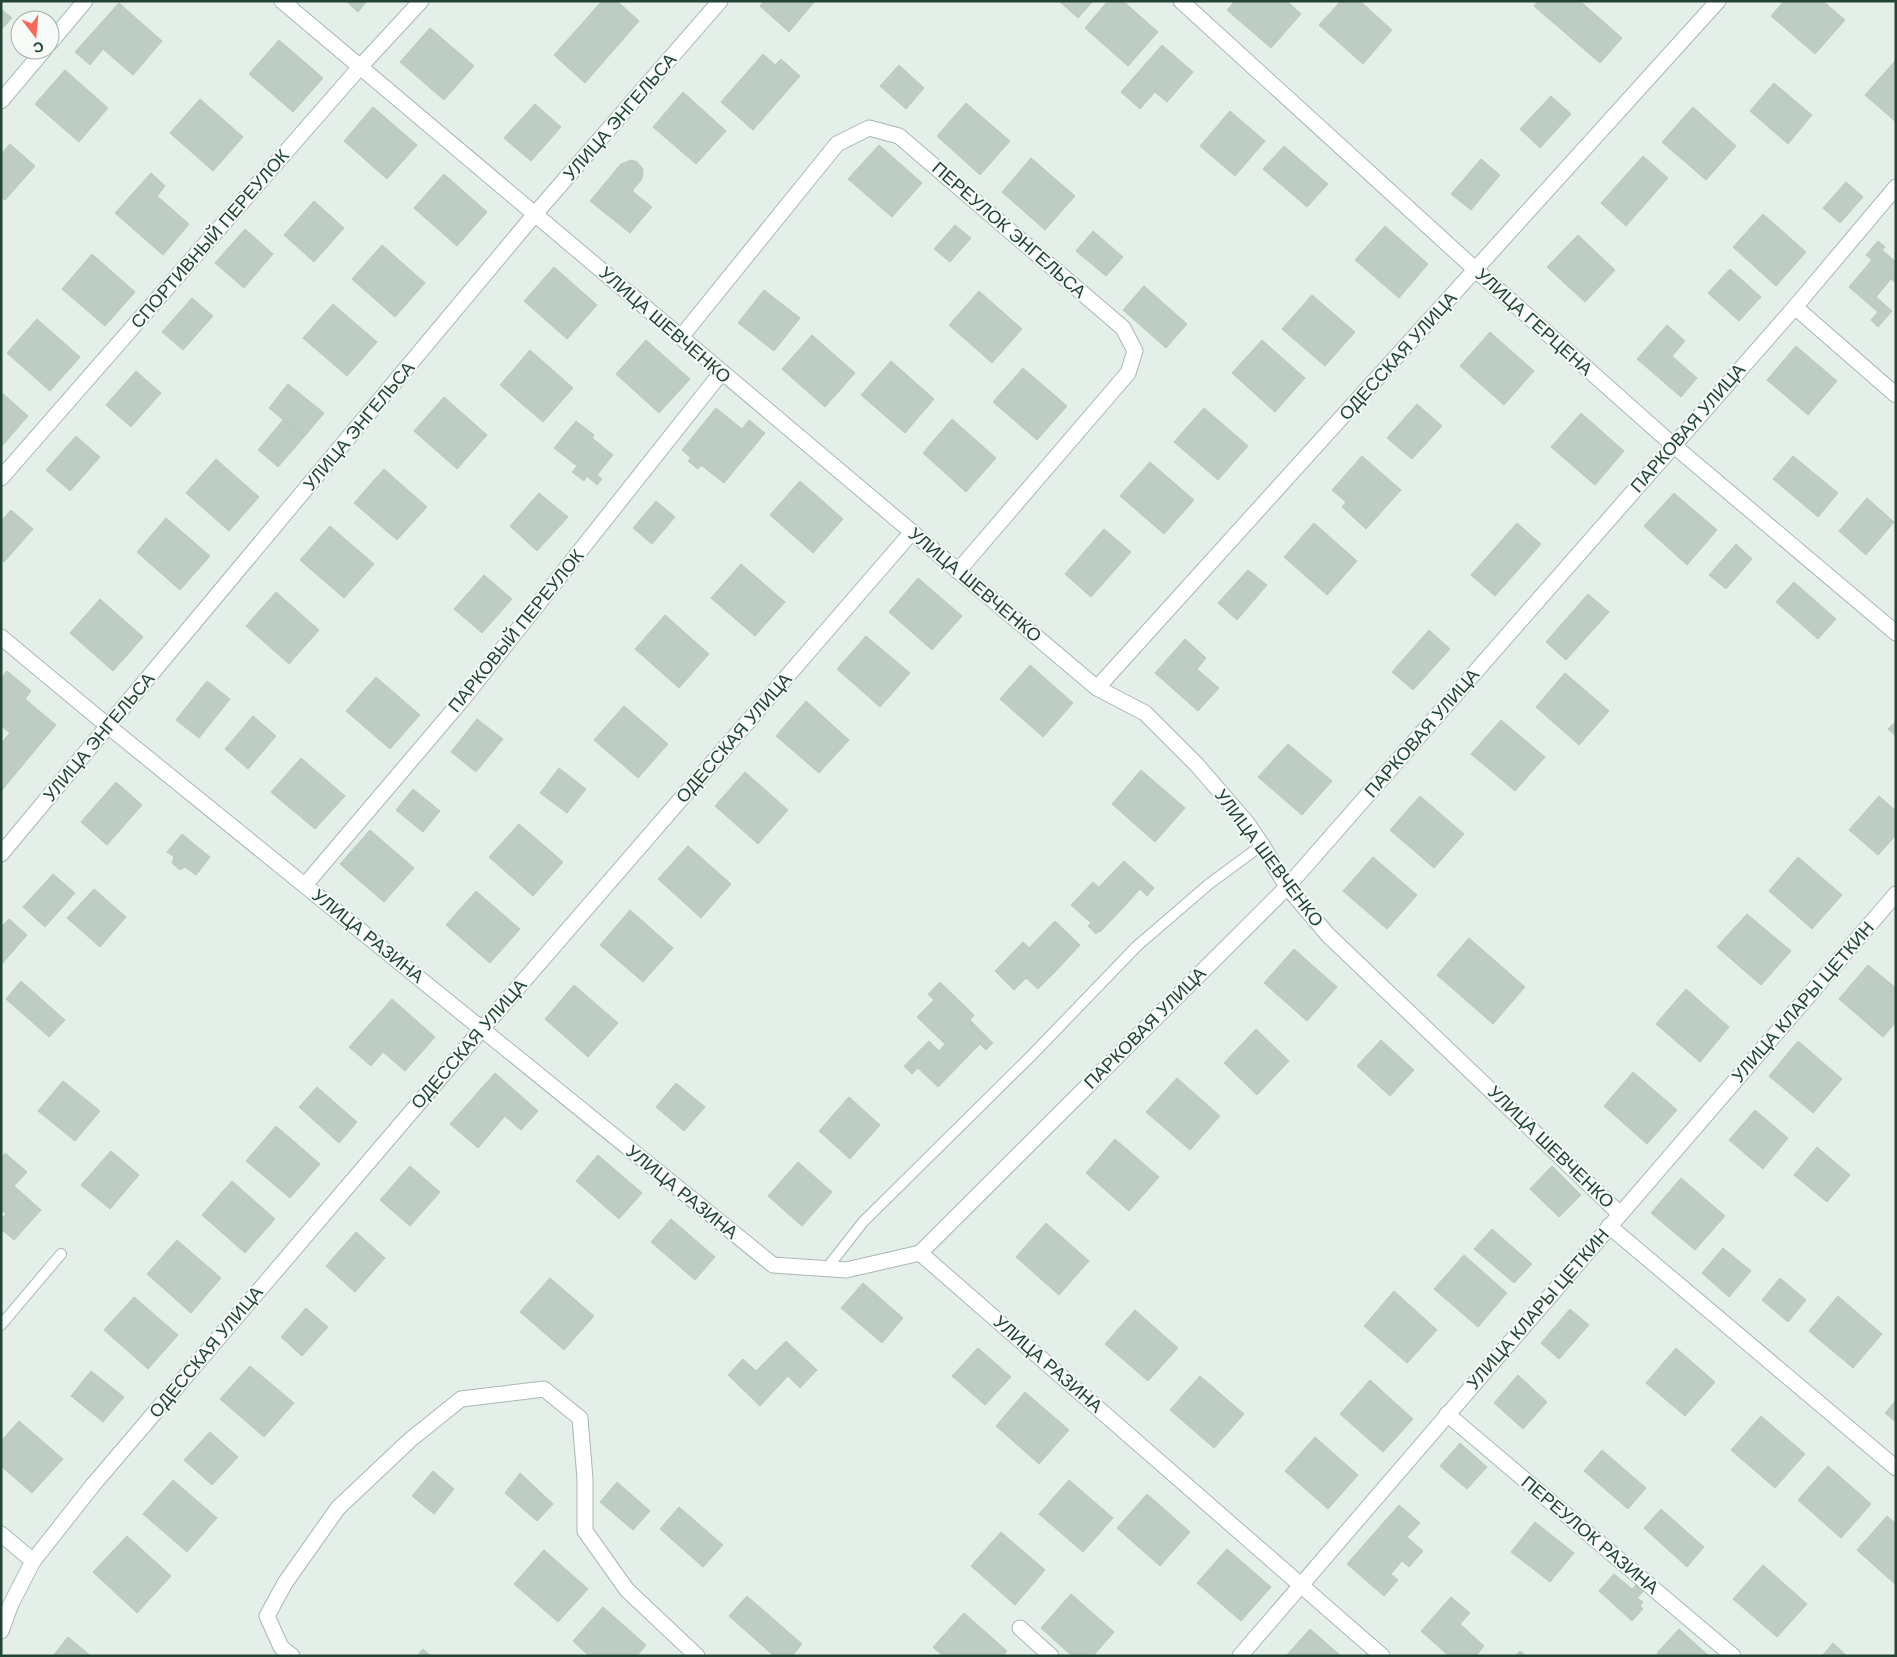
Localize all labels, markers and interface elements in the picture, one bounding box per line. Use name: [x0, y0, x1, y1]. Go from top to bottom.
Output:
north arrow: [10, 10, 60, 60]
text: С: [32, 38, 46, 57]
street label: УЛИЦА ЭНГЕЛЬСА: [559, 50, 681, 184]
street label: СПОРТИВНЫЙ ПЕРЕУЛОК: [126, 145, 293, 332]
street label: ПЕРЕУЛОК ЭНГЕЛЬСА: [928, 158, 1090, 302]
street label: УЛИЦА ШЕВЧЕНКО: [595, 263, 735, 387]
street label: УЛИЦА ГЕРЦЕНА: [1472, 264, 1596, 380]
street label: ОДЕССКАЯ УЛИЦА: [1335, 288, 1461, 424]
street label: УЛИЦА ЭНГЕЛЬСА: [299, 358, 419, 494]
street label: ПАРКОВАЯ УЛИЦА: [1627, 360, 1749, 496]
street label: УЛИЦА ШЕВЧЕНКО: [905, 524, 1045, 646]
street label: ПАРКОВЫЙ ПЕРЕУЛОК: [444, 545, 588, 716]
street label: ПАРКОВАЯ УЛИЦА: [1361, 665, 1483, 801]
street label: УЛИЦА ЭНГЕЛЬСА: [39, 669, 159, 805]
street label: ОДЕССКАЯ УЛИЦА: [672, 669, 796, 807]
street label: УЛИЦА ШЕВЧЕНКО: [1211, 785, 1327, 931]
street label: УЛИЦА РАЗИНА: [308, 885, 428, 987]
street label: УЛИЦА КЛАРЫ ЦЕТКИН: [1728, 918, 1878, 1086]
street label: ПАРКОВАЯ УЛИЦА: [1080, 963, 1210, 1093]
street label: ОДЕССКАЯ УЛИЦА: [407, 975, 531, 1113]
street label: УЛИЦА ШЕВЧЕНКО: [1484, 1082, 1618, 1212]
street label: УЛИЦА РАЗИНА: [622, 1141, 742, 1243]
street label: УЛИЦА КЛАРЫ ЦЕТКИН: [1463, 1225, 1613, 1393]
street label: ОДЕССКАЯ УЛИЦА: [145, 1282, 267, 1422]
street label: УЛИЦА РАЗИНА: [990, 1311, 1106, 1417]
street label: ПЕРЕУЛОК РАЗИНА: [1517, 1472, 1663, 1598]

